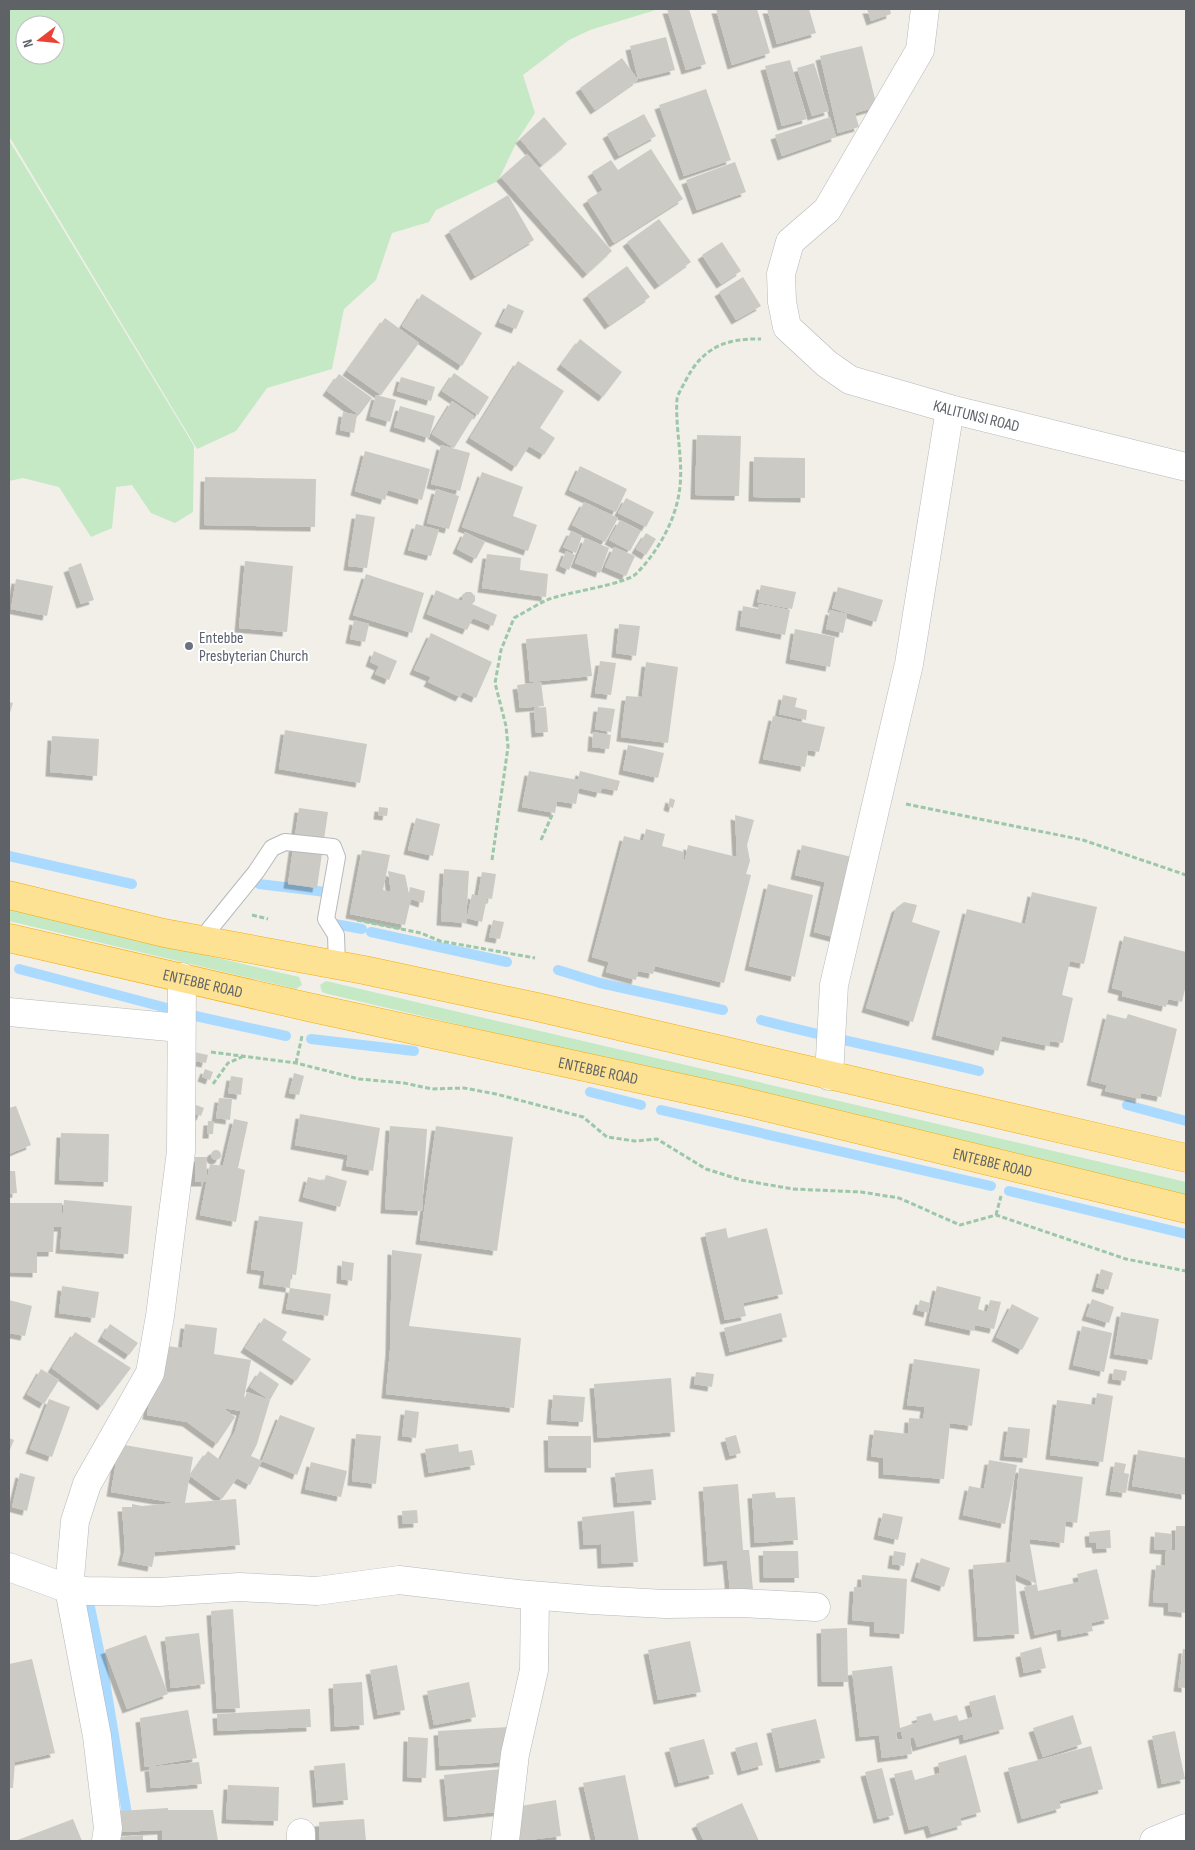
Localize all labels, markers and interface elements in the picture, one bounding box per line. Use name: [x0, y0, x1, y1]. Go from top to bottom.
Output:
north arrow: [15, 15, 65, 65]
text: N: [19, 38, 37, 49]
street label: KALITUNSI ROAD: [931, 397, 1021, 437]
place label: Entebbe Presbyterian Church: [199, 629, 308, 666]
marker: Entebbe Presbyterian Church: [183, 640, 195, 652]
street label: ENTEBBE ROAD: [161, 966, 244, 1003]
street label: ENTEBBE ROAD: [556, 1054, 640, 1089]
street label: ENTEBBE ROAD: [951, 1145, 1034, 1182]

